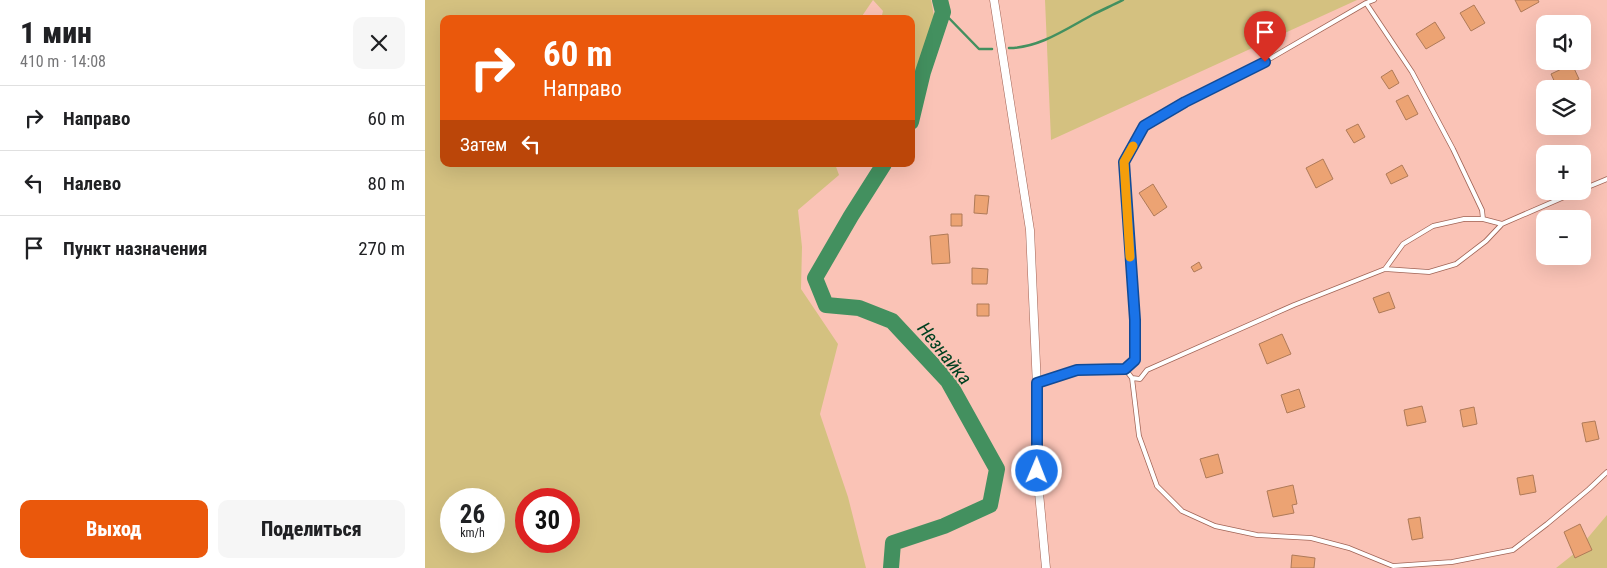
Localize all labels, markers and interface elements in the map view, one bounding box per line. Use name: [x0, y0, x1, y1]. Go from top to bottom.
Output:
pin: [1244, 11, 1286, 62]
text: 1 мин: [20, 15, 92, 50]
map controls: [1536, 15, 1591, 265]
button: sound: [1536, 15, 1591, 70]
button: close: [353, 17, 405, 69]
icon: arrive: [1251, 18, 1279, 46]
text: 60 m: [543, 34, 612, 75]
icon: right: [460, 35, 525, 100]
text: 410 m · 14:08: [20, 52, 106, 71]
text: Направо: [543, 76, 622, 101]
button: layers: [1536, 80, 1591, 135]
icon: right: [20, 104, 48, 132]
text: Направо: [63, 107, 130, 130]
text: 60 m: [368, 107, 405, 130]
icon: left: [517, 130, 545, 158]
text: Затем: [460, 133, 507, 156]
button: +: [1536, 145, 1591, 200]
icon: left: [20, 169, 48, 197]
text: Налево: [63, 172, 121, 195]
text: 80 m: [368, 172, 405, 195]
button: −: [1536, 210, 1591, 265]
icon: arrive: [20, 234, 48, 262]
text: Пункт назначения: [63, 237, 207, 260]
text: 270 m: [358, 237, 405, 260]
water label: Незнайка: [913, 317, 977, 389]
position arrow: [1010, 444, 1062, 496]
speed limit sign: 30: [515, 488, 580, 553]
button: Выход: [20, 500, 208, 558]
button: Поделиться: [218, 500, 405, 558]
text: 26: [460, 500, 485, 529]
text: km/h: [460, 526, 485, 540]

